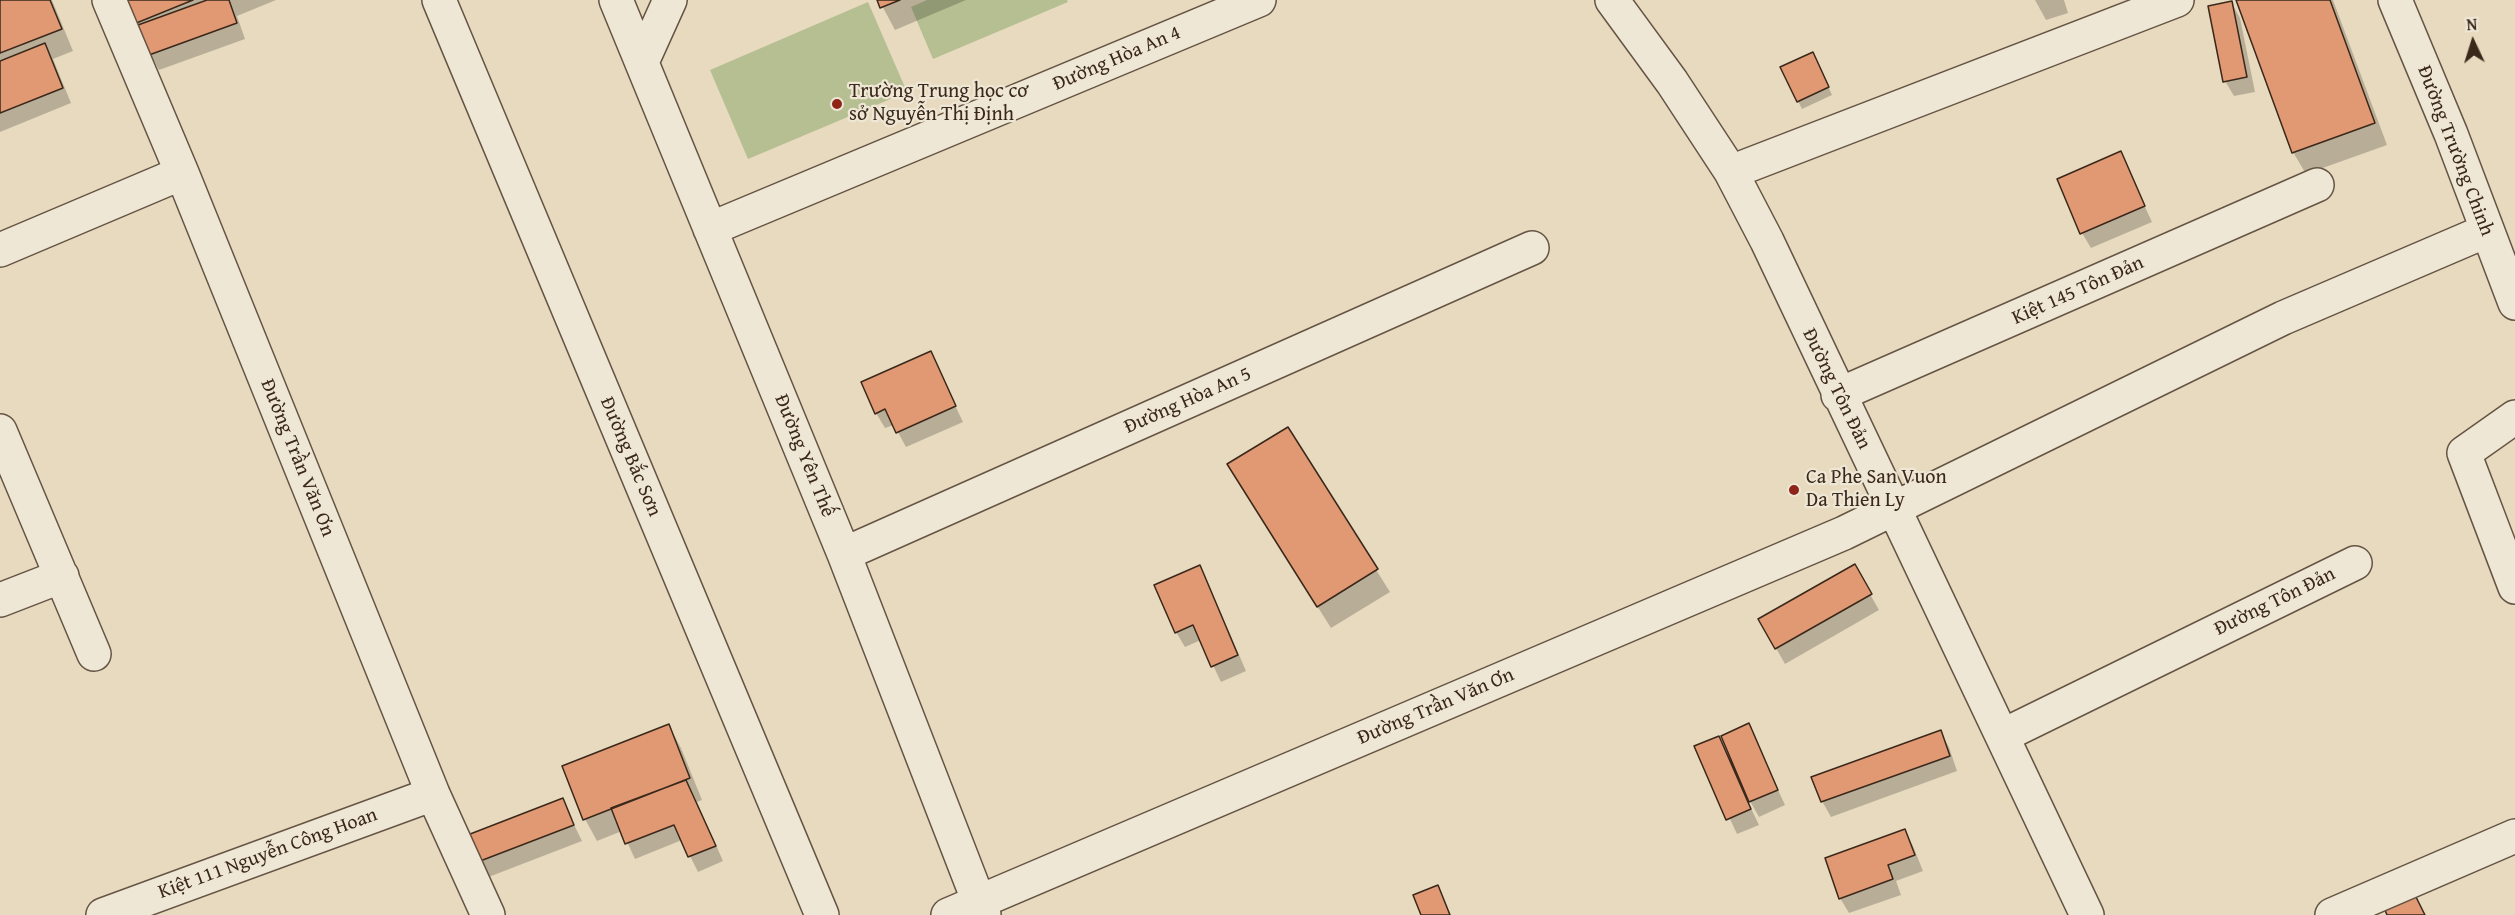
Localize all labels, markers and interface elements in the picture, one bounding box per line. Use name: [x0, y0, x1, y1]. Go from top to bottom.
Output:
north arrow: [2443, 12, 2503, 72]
text: N: [2466, 12, 2478, 36]
street label: Đường Hòa An 4: [1050, 21, 1184, 97]
street label: Đường Trường Chinh: [2411, 62, 2499, 240]
place label: Trường Trung học cơ sở Nguyễn Thị Định: [849, 80, 1028, 127]
marker: Trường Trung học cơ sở Nguyễn Thị Định: [830, 97, 844, 111]
street label: Kiệt 145 Tôn Đản: [2008, 251, 2148, 331]
street label: Đường Tôn Đản: [1796, 325, 1876, 453]
street label: Đường Hòa An 5: [1121, 362, 1255, 440]
street label: Đường Trần Văn Ơn: [254, 376, 340, 540]
street label: Đường Yên Thế: [768, 391, 840, 521]
street label: Đường Bắc Sơn: [594, 394, 666, 520]
place label: Ca Phe San Vuon Da Thien Ly: [1806, 466, 1947, 513]
marker: Ca Phe San Vuon Da Thien Ly: [1787, 483, 1801, 497]
street label: Đường Tôn Đản: [2211, 562, 2339, 642]
street label: Đường Trần Văn Ơn: [1354, 663, 1518, 751]
street label: Kiệt 111 Nguyễn Công Hoan: [155, 803, 381, 905]

